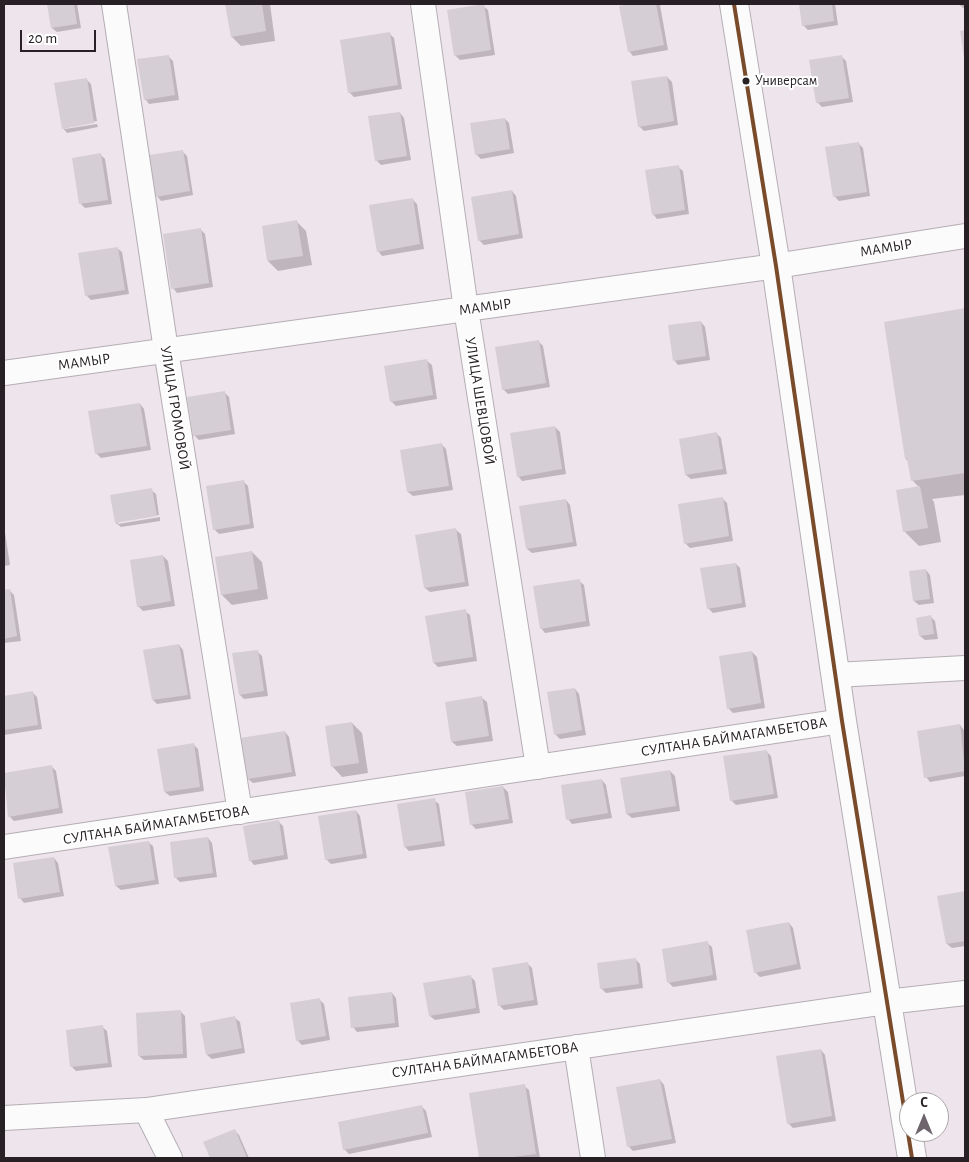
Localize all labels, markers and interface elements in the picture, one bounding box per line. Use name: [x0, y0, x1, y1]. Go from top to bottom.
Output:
scale bar: [22, 20, 99, 52]
text: 20 m: [28, 31, 57, 46]
place label: Универсам: [755, 73, 817, 89]
marker: Универсам: [741, 76, 751, 86]
street label: МАМЫР: [859, 235, 913, 261]
street label: МАМЫР: [458, 294, 512, 320]
street label: УЛИЦА ШЕВЦОВОЙ: [461, 336, 499, 466]
street label: УЛИЦА ГРОМОВОЙ: [156, 345, 194, 471]
street label: МАМЫР: [57, 349, 111, 375]
street label: СУЛТАНА БАЙМАГАМБЕТОВА: [640, 713, 828, 761]
street label: СУЛТАНА БАЙМАГАМБЕТОВА: [62, 801, 250, 849]
street label: СУЛТАНА БАЙМАГАМБЕТОВА: [391, 1038, 579, 1082]
north arrow: [899, 1092, 949, 1142]
text: С: [920, 1096, 928, 1110]

